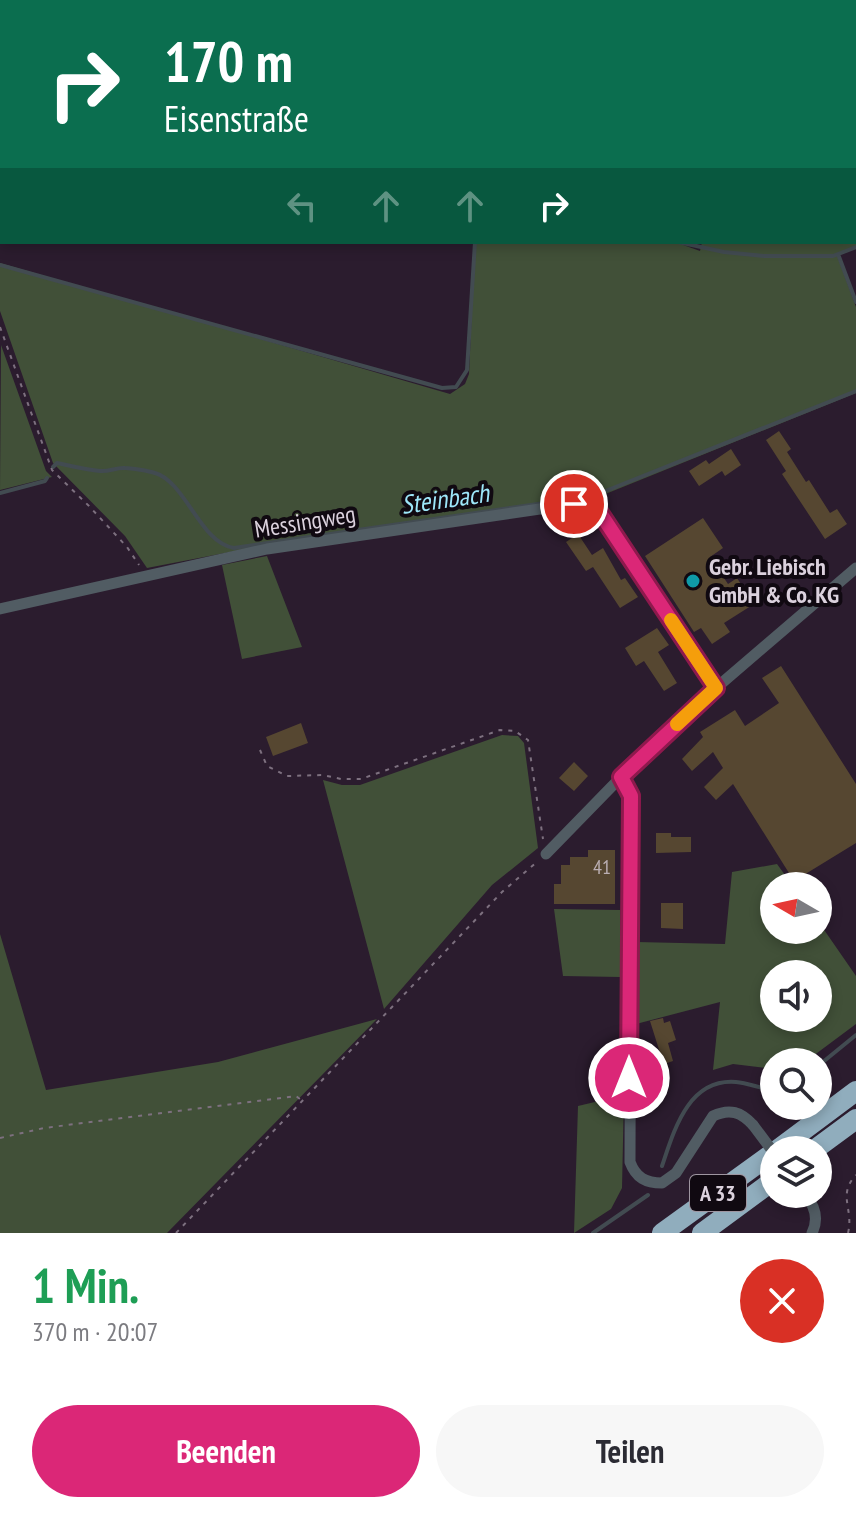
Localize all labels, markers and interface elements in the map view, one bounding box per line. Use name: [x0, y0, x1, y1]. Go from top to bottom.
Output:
text: 170 m: [164, 25, 293, 97]
icon: right: [32, 32, 136, 136]
text: Eisenstraße: [164, 95, 309, 142]
icon: left: [280, 184, 324, 228]
icon: ahead: [364, 184, 408, 228]
icon: ahead: [448, 184, 492, 228]
icon: right: [532, 184, 576, 228]
pin: [540, 470, 608, 538]
water label: Steinbach: [399, 476, 492, 521]
icon: arrive: [552, 482, 596, 526]
street label: Messingweg: [252, 498, 358, 545]
place label: Gebr. Liebisch GmbH & Co. KG: [709, 551, 839, 610]
marker: Gebr. Liebisch GmbH & Co. KG: [684, 572, 702, 590]
house number: 41: [593, 854, 611, 880]
north arrow: [760, 872, 832, 944]
map controls: [760, 872, 832, 1208]
button: sound: [760, 960, 832, 1032]
position arrow: [587, 1036, 671, 1120]
button: search: [760, 1048, 832, 1120]
button: layers: [760, 1136, 832, 1208]
road number: A 33: [690, 1175, 746, 1211]
text: 1 Min.: [32, 1254, 139, 1316]
button: close: [740, 1259, 824, 1343]
text: 370 m · 20:07: [32, 1315, 158, 1348]
button: Beenden: [32, 1405, 420, 1497]
button: Teilen: [436, 1405, 824, 1497]

